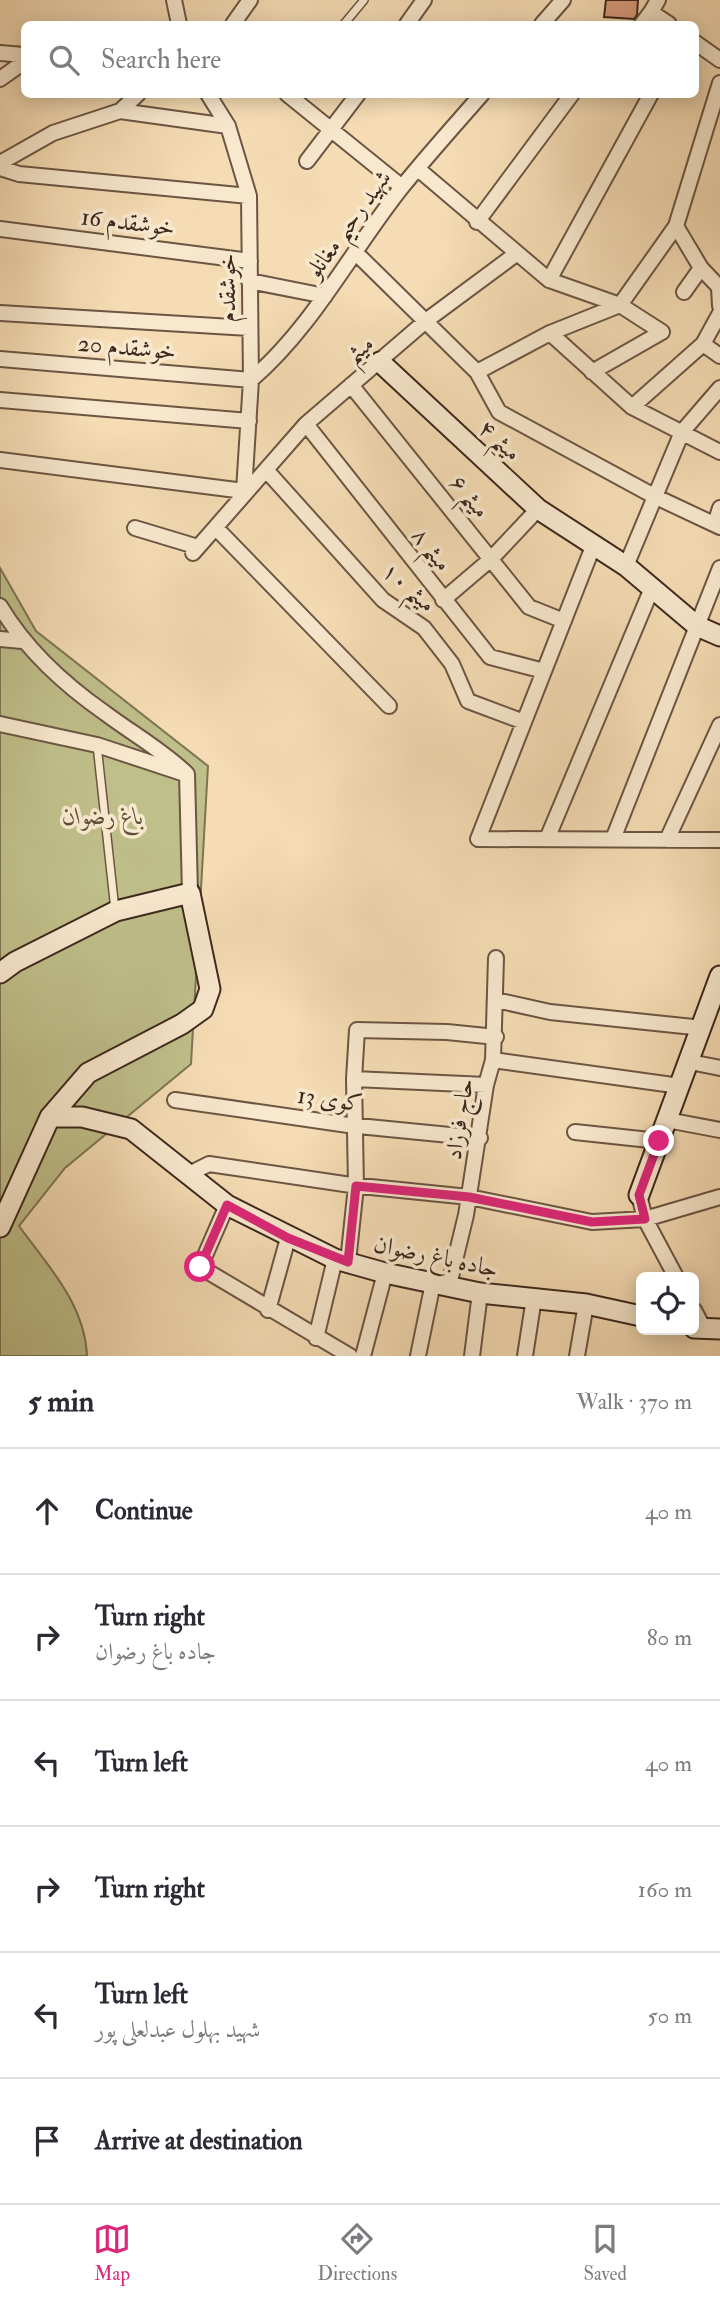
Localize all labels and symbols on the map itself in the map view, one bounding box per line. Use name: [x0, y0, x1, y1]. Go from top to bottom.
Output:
street label: شهید رحیم مغانلو: [297, 164, 405, 292]
street label: خوشقدم 16: [79, 201, 177, 249]
street label: خوشقدم: [212, 254, 248, 322]
street label: خوشقدم 20: [76, 328, 177, 372]
street label: میثم: [338, 328, 385, 377]
street label: ۴ میثم: [466, 413, 528, 474]
street label: ۶ میثم: [436, 468, 497, 530]
street label: ۸ میثم: [398, 521, 459, 583]
street label: ۱۰ میثم: [370, 555, 442, 625]
park label: باغ رضوان: [62, 801, 144, 836]
street label: حاج فرزاد: [438, 1076, 486, 1163]
street label: کوی 13: [295, 1080, 364, 1119]
route end: [643, 1125, 674, 1156]
street label: جاده باغ رضوان: [370, 1228, 501, 1289]
route start: [184, 1251, 215, 1282]

